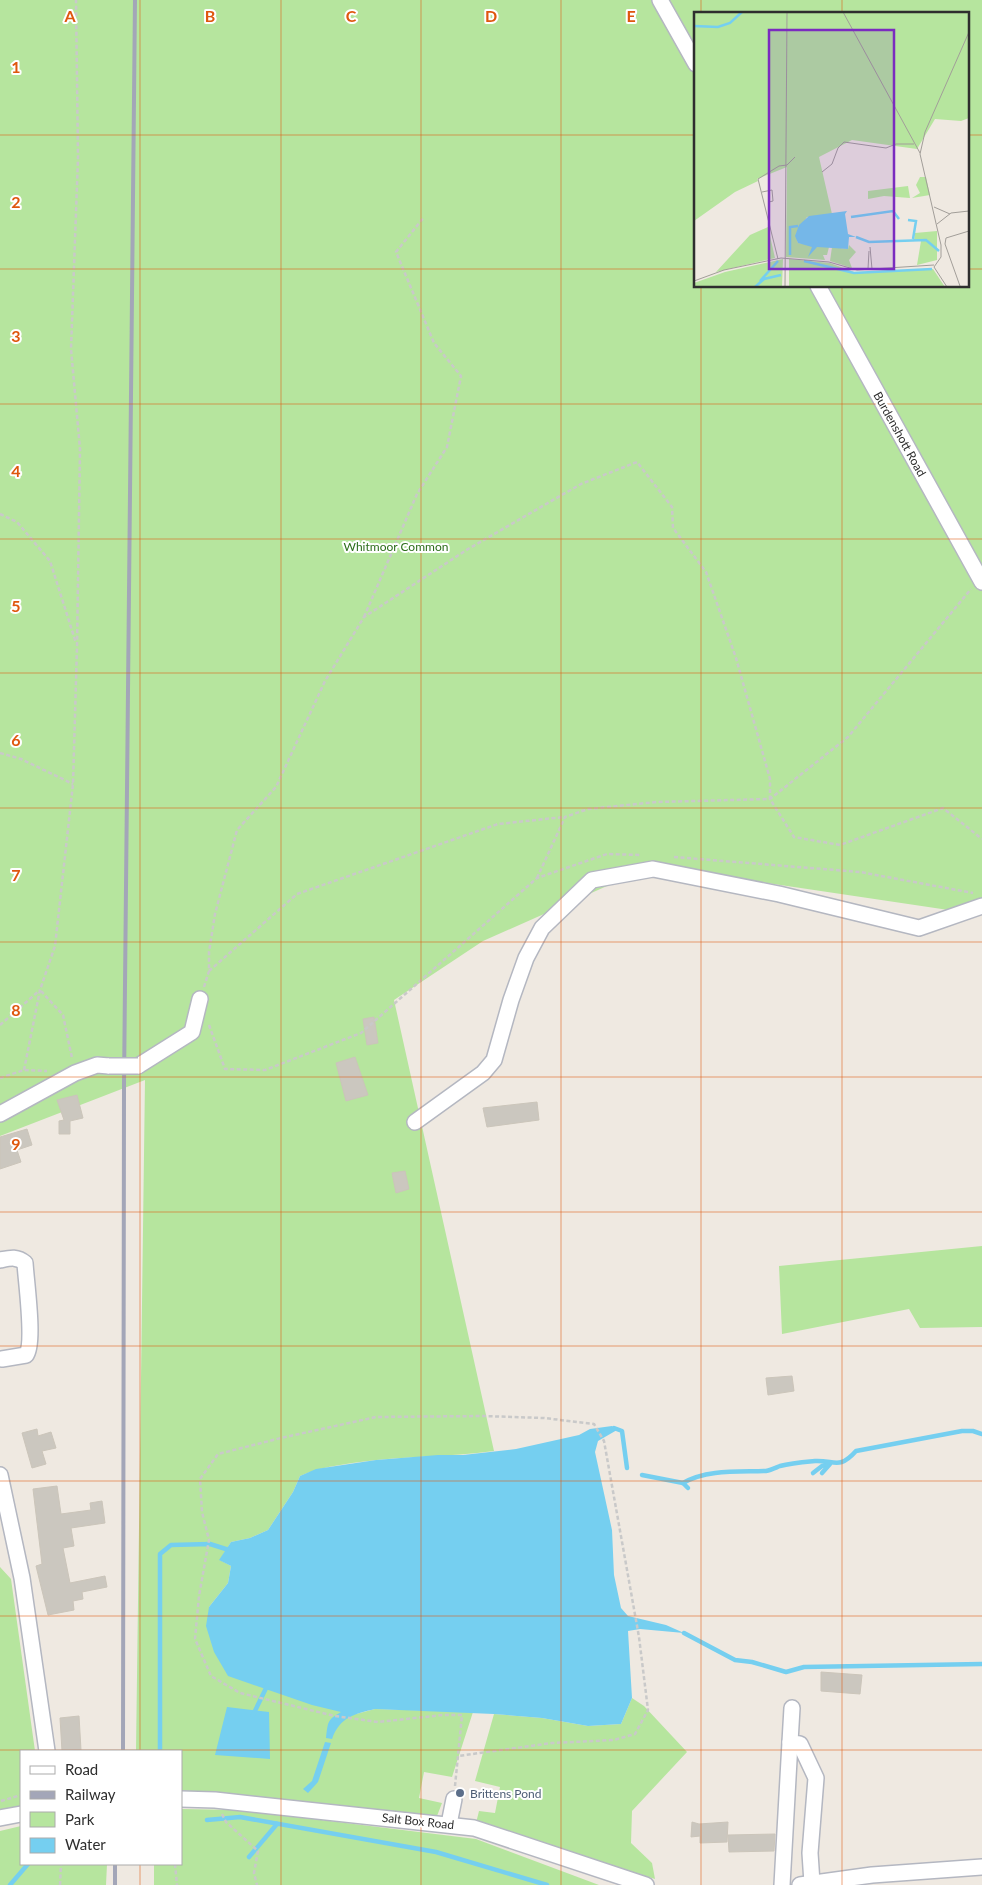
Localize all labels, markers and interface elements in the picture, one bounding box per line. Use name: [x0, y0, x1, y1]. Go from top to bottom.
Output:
text: A: [63, 6, 76, 25]
text: B: [205, 6, 215, 25]
text: C: [346, 6, 357, 25]
text: D: [485, 6, 497, 25]
text: E: [626, 6, 636, 25]
inset map: [694, 12, 970, 288]
text: 1: [11, 57, 21, 76]
text: 2: [11, 192, 21, 211]
text: 3: [11, 326, 21, 345]
street label: Burdenshott Road: [870, 389, 930, 479]
text: 4: [11, 461, 21, 480]
park label: Whitmoor Common: [344, 539, 448, 554]
text: 5: [11, 596, 21, 615]
text: 6: [11, 730, 21, 749]
text: 7: [11, 865, 21, 884]
text: 8: [11, 1000, 21, 1019]
text: 9: [11, 1134, 21, 1153]
legend: [20, 1750, 182, 1865]
text: Road: [65, 1760, 98, 1778]
text: Railway: [65, 1785, 116, 1803]
place label: Brittens Pond: [470, 1786, 541, 1801]
marker: Brittens Pond: [454, 1787, 466, 1799]
text: Park: [65, 1810, 95, 1828]
street label: Salt Box Road: [381, 1810, 455, 1832]
text: Water: [65, 1835, 106, 1853]

